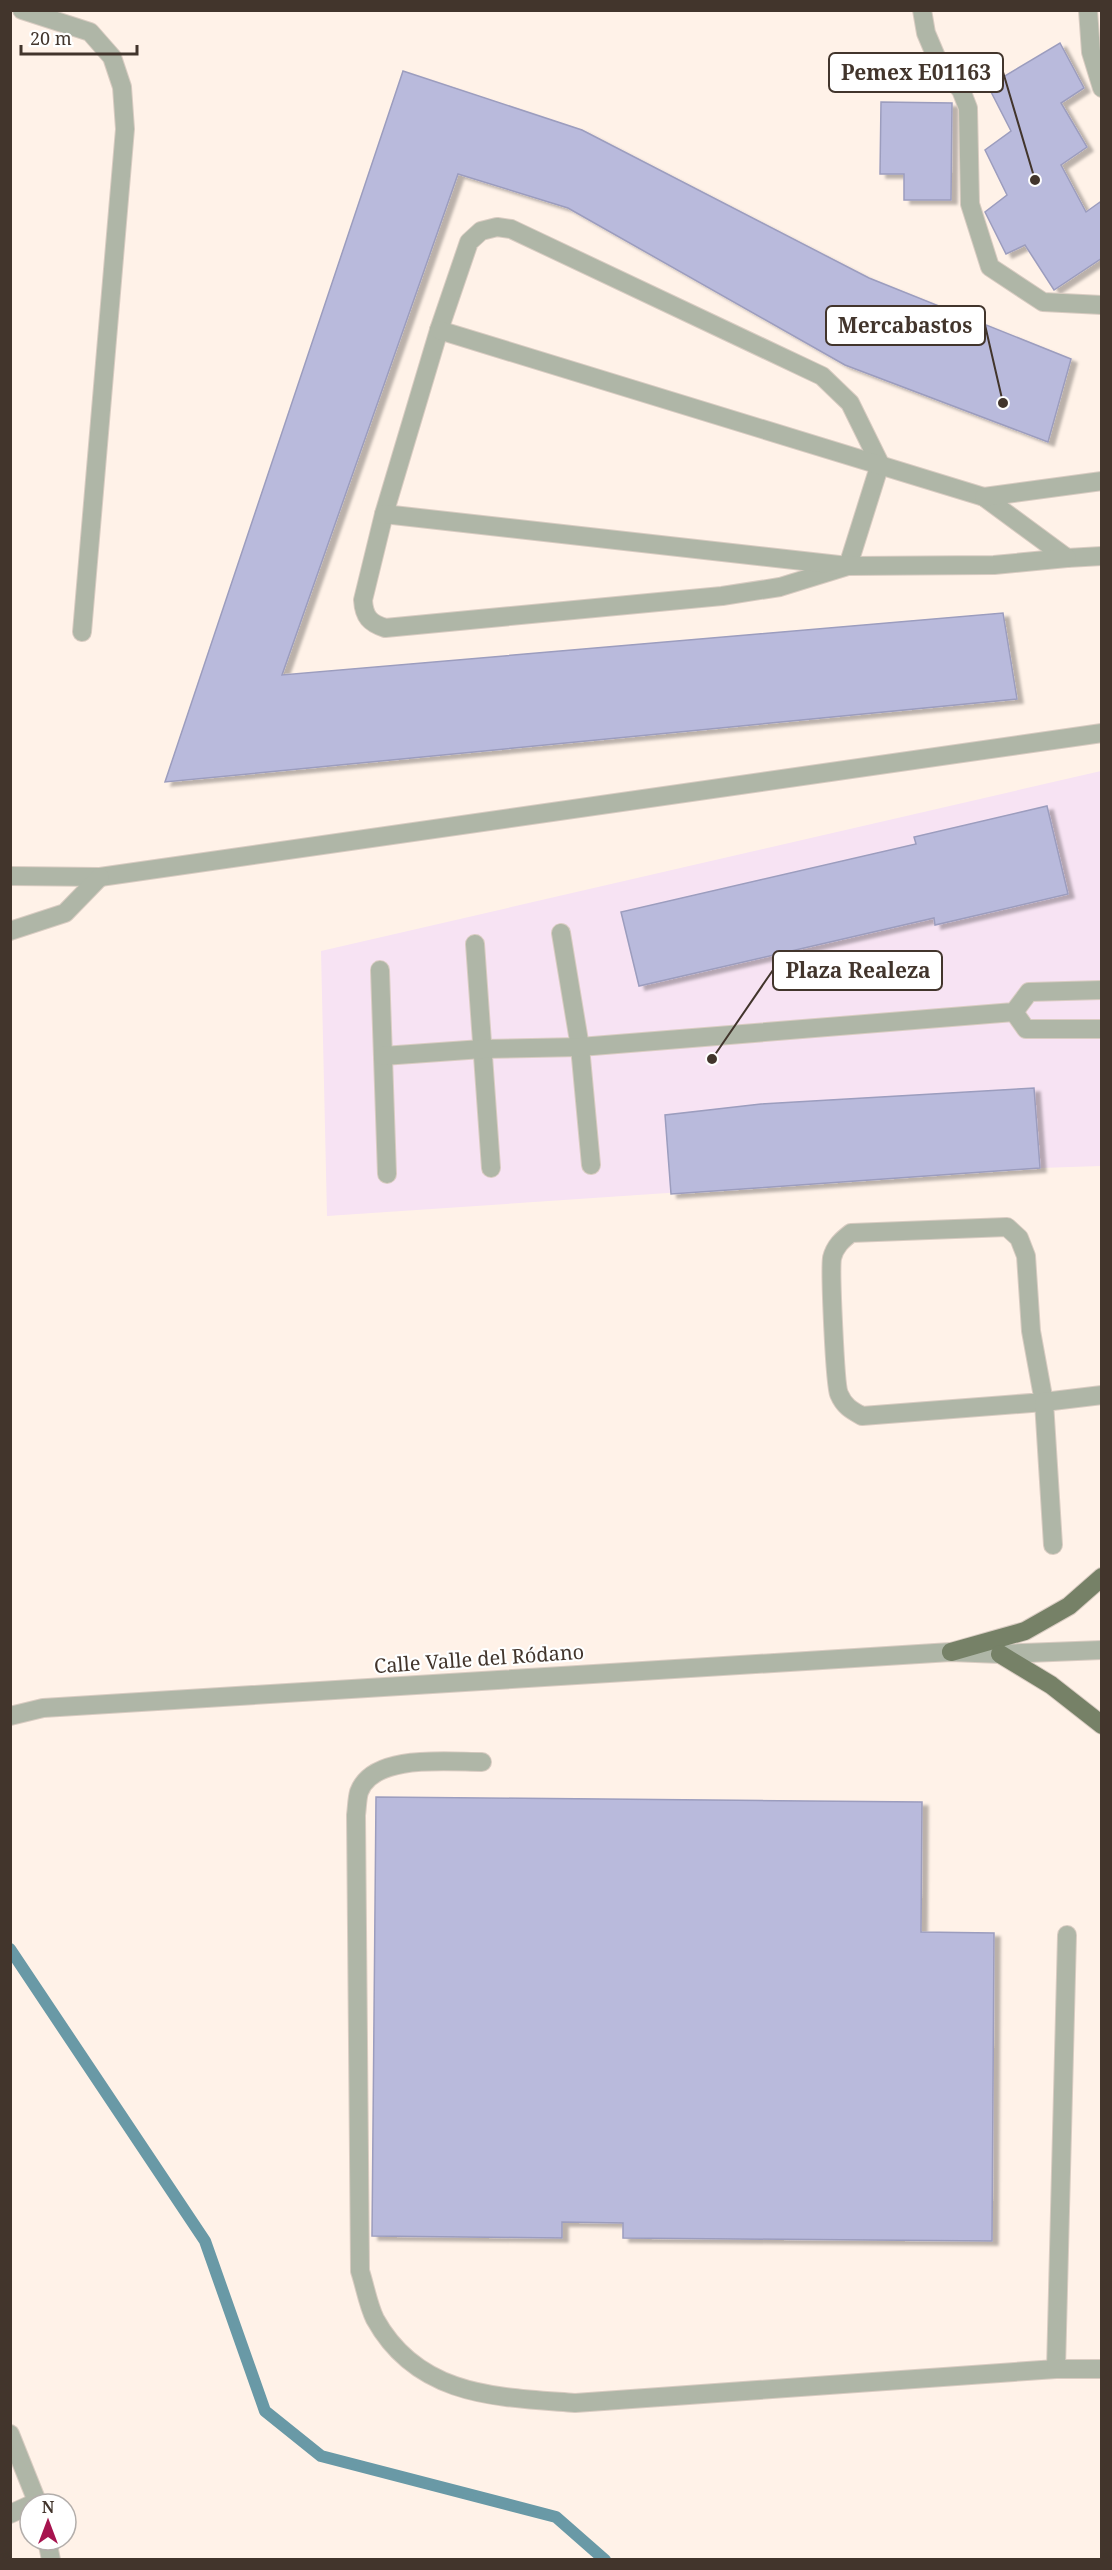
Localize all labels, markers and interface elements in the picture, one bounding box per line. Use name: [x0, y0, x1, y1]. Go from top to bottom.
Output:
scale bar: [21, 18, 136, 56]
text: 20 m: [30, 26, 72, 50]
callout: Pemex E01163: [829, 53, 1003, 92]
text: Pemex E01163: [841, 58, 991, 86]
callout: Mercabastos: [826, 306, 985, 345]
text: Mercabastos: [838, 311, 972, 339]
callout: Plaza Realeza: [773, 951, 942, 990]
text: Plaza Realeza: [785, 956, 931, 984]
street label: Calle Valle del Ródano: [373, 1638, 585, 1679]
north arrow: [18, 2492, 78, 2552]
text: N: [42, 2496, 55, 2518]

